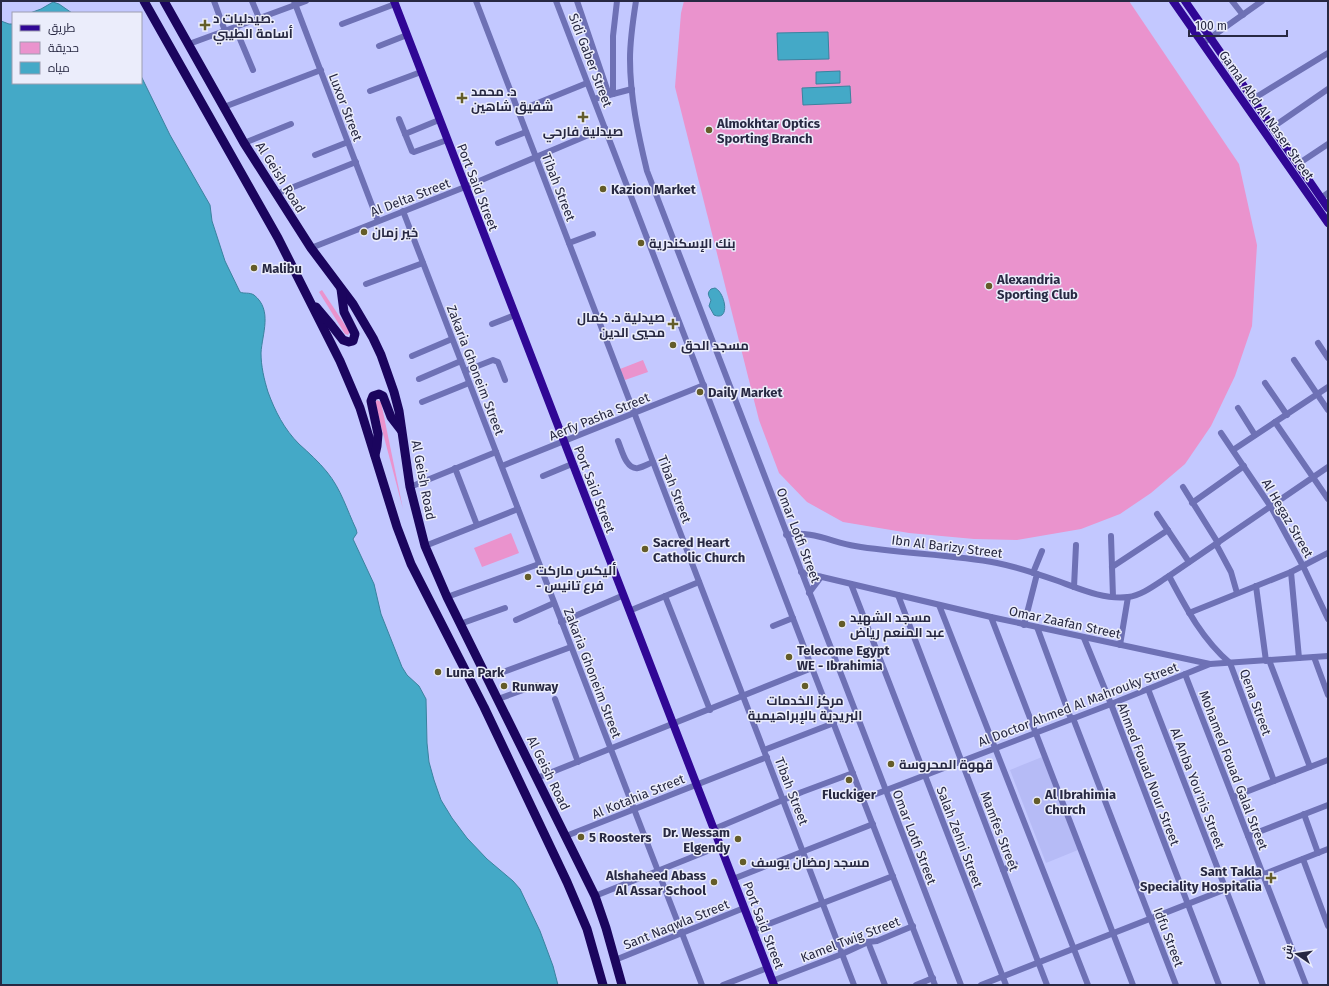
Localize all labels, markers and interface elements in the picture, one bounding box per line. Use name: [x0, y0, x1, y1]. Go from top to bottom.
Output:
place label: صيدليات د. أسامة الطيبي: [213, 11, 293, 45]
street label: Sidi Gaber Street: [566, 11, 615, 110]
legend: [12, 12, 142, 84]
scale bar: [1189, 12, 1287, 38]
text: 100 m: [1195, 19, 1227, 33]
marker: صيدليات د. أسامة الطيبي: [200, 20, 210, 30]
text: طريق: [48, 21, 76, 35]
text: حديقة: [48, 41, 79, 55]
street label: Gamal Abd Al Naser Street: [1216, 48, 1317, 183]
text: مياه: [48, 61, 70, 75]
street label: Luxor Street: [326, 71, 365, 143]
place label: د. محمد شفيق شاهين: [471, 84, 553, 115]
marker: د. محمد شفيق شاهين: [456, 92, 468, 104]
marker: صيدلية فارحي: [578, 112, 588, 122]
place label: Almokhtar Optics Sporting Branch: [716, 116, 821, 146]
place label: صيدلية فارحي: [543, 124, 623, 143]
marker: Almokhtar Optics Sporting Branch: [704, 125, 714, 135]
street label: Al Geish Road: [253, 139, 308, 215]
street label: Port Said Street: [454, 141, 501, 233]
street label: Tibah Street: [539, 151, 578, 223]
street label: Al Delta Street: [368, 175, 453, 220]
place label: Kazion Market: [611, 182, 697, 197]
marker: Kazion Market: [598, 184, 608, 194]
place label: خير زمان: [372, 225, 418, 241]
marker: خير زمان: [359, 227, 369, 237]
place label: بنك الإسكندرية: [649, 236, 735, 252]
marker: بنك الإسكندرية: [636, 238, 646, 248]
place label: Malibu: [262, 261, 302, 276]
marker: Malibu: [249, 263, 259, 273]
place label: Alexandria Sporting Club: [996, 272, 1078, 302]
marker: Alexandria Sporting Club: [984, 281, 994, 291]
street label: Zakaria Ghoneim Street: [444, 303, 507, 438]
place label: صيدلية د. كمال محيي الدين: [577, 310, 665, 340]
marker: صيدلية د. كمال محيي الدين: [668, 319, 678, 329]
place label: مسجد الحق: [681, 338, 749, 354]
marker: مسجد الحق: [668, 340, 678, 350]
place label: Daily Market: [708, 385, 783, 400]
marker: Daily Market: [695, 387, 705, 397]
street label: Aerfy Pasha Street: [547, 389, 652, 443]
street label: Al Geish Road: [408, 439, 439, 521]
street label: Port Said Street: [571, 443, 618, 535]
street label: Tibah Street: [655, 453, 694, 525]
street label: Al Hegaz Street: [1259, 476, 1316, 561]
street label: Omar Lotfi Street: [774, 486, 824, 585]
street label: Ibn Al Barizy Street: [891, 532, 1004, 561]
place label: Sacred Heart Catholic Church: [653, 535, 745, 565]
marker: Sacred Heart Catholic Church: [640, 544, 650, 554]
place label: أليكس ماركت - فرع تانيس: [536, 562, 616, 594]
marker: أليكس ماركت - فرع تانيس: [523, 572, 533, 582]
street label: Omar Zaafan Street: [1008, 603, 1122, 642]
street label: Zakaria Ghoneim Street: [561, 606, 624, 741]
place label: مسجد الشهيد عبد المنعم رياض: [850, 610, 945, 642]
marker: مسجد الشهيد عبد المنعم رياض: [837, 619, 847, 629]
place label: Telecome Egypt WE - Ibrahimia: [797, 643, 890, 673]
marker: Telecome Egypt WE - Ibrahimia: [784, 652, 794, 662]
street label: Al Doctor Ahmed Al Mahrouky Street: [976, 659, 1181, 750]
place label: Luna Park: [446, 665, 505, 680]
marker: Luna Park: [433, 667, 443, 677]
street label: Qena Street: [1237, 667, 1275, 738]
place label: Runway: [512, 679, 558, 694]
marker: Runway: [499, 681, 509, 691]
marker: مركز الخدمات البريدية بالإبراهيمية: [800, 681, 810, 691]
street label: Mohamed Fouad Galal Street: [1196, 688, 1271, 852]
place label: مركز الخدمات البريدية بالإبراهيمية: [748, 693, 862, 724]
street label: Ahmed Fouad Nour Street: [1114, 701, 1183, 848]
street label: Al Anba You'nis Street: [1168, 726, 1228, 851]
street label: Al Geish Road: [524, 734, 573, 813]
street label: Tibah Street: [772, 755, 811, 827]
place label: قهوة المحروسة: [899, 757, 993, 773]
marker: قهوة المحروسة: [886, 759, 896, 769]
street label: Al Kotahia Street: [590, 771, 687, 822]
marker: Fluckiger: [844, 775, 854, 785]
street label: Salah Zehni Street: [933, 784, 986, 890]
place label: Fluckiger: [822, 787, 877, 802]
place label: Al Ibrahimia Church: [1044, 787, 1116, 817]
street label: Omar Lotfi Street: [890, 788, 940, 887]
street label: Mamfes Street: [977, 789, 1022, 874]
marker: Al Ibrahimia Church: [1032, 796, 1042, 806]
place label: Dr. Wessam Elgendy: [663, 825, 730, 855]
place label: 5 Roosters: [589, 830, 652, 845]
marker: 5 Roosters: [576, 832, 586, 842]
marker: Dr. Wessam Elgendy: [733, 834, 743, 844]
place label: مسجد رمضان يوسف: [751, 855, 870, 871]
marker: مسجد رمضان يوسف: [738, 857, 748, 867]
place label: Sant Takla Speciality Hospitalia: [1140, 864, 1262, 894]
place label: Alshaheed Abass Al Assar School: [605, 868, 707, 898]
marker: Sant Takla Speciality Hospitalia: [1265, 872, 1277, 884]
marker: Alshaheed Abass Al Assar School: [709, 877, 719, 887]
street label: Port Said Street: [740, 879, 787, 971]
street label: Sant Naqwla Street: [621, 896, 731, 952]
street label: Idfu Street: [1150, 905, 1187, 969]
street label: Kamel Twig Street: [799, 914, 902, 965]
north arrow: [1277, 934, 1317, 974]
text: ش: [1280, 944, 1296, 960]

